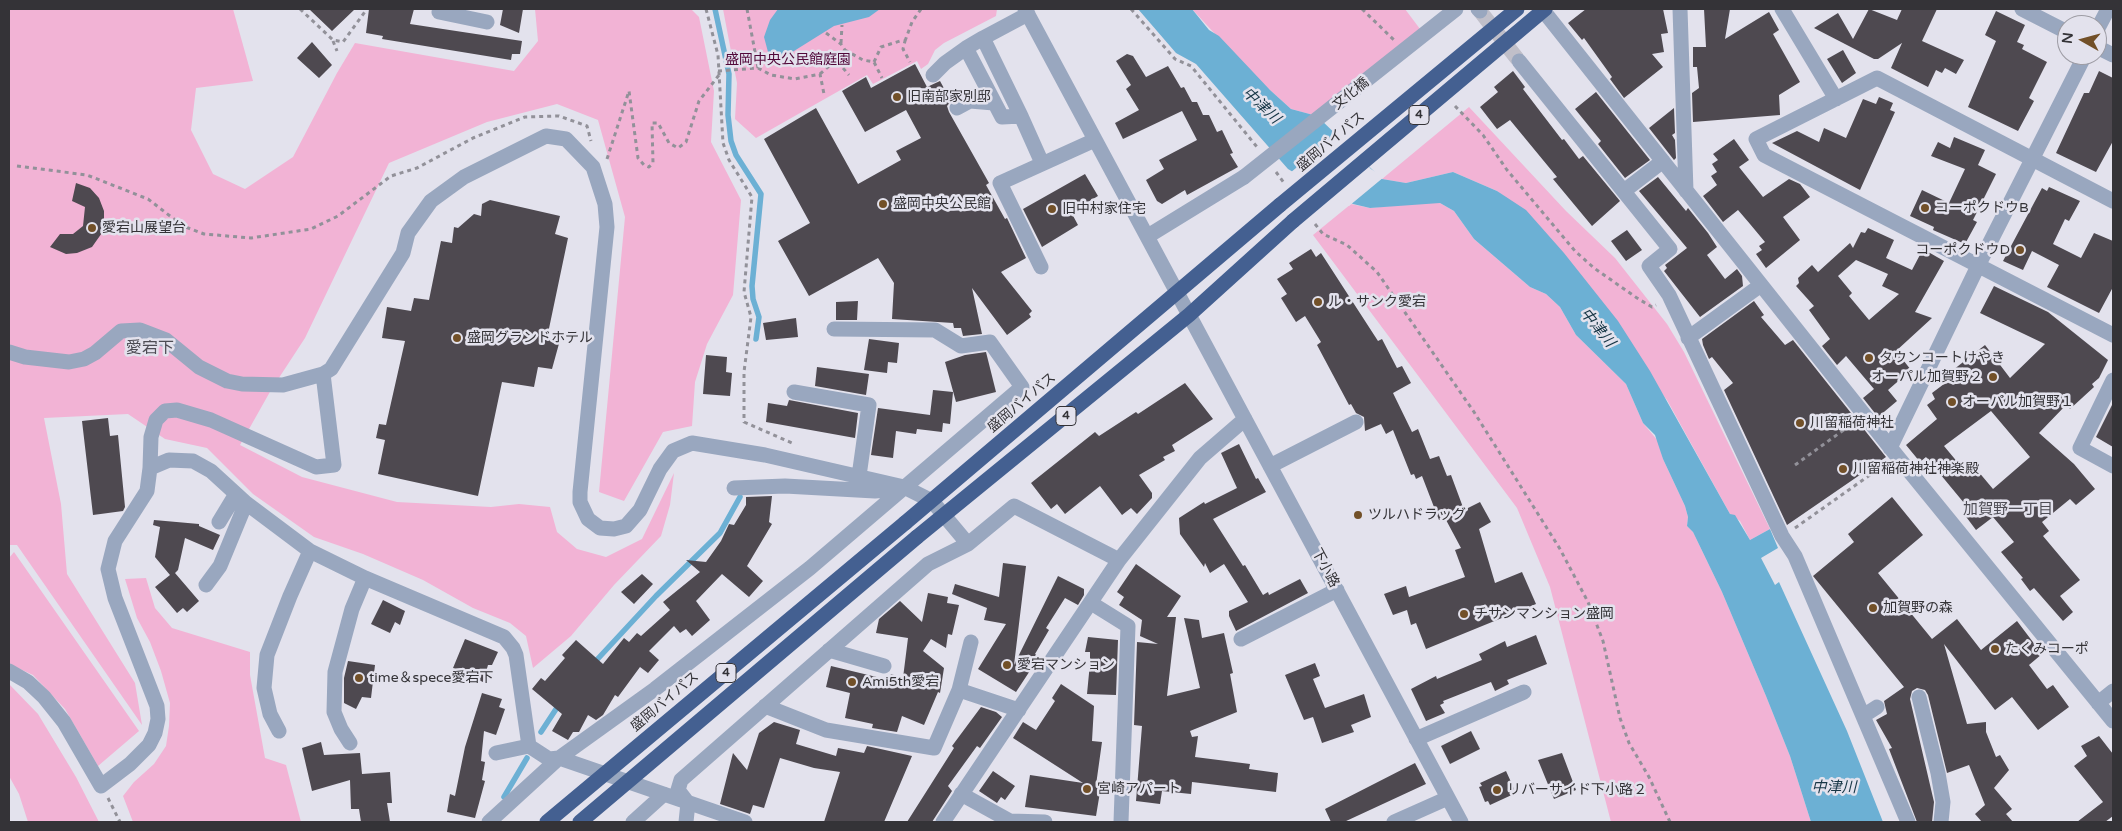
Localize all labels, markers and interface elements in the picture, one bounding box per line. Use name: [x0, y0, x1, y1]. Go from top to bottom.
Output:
north arrow: [2057, 15, 2107, 65]
text: N: [2058, 32, 2077, 45]
park label: 盛岡中央公民館庭園: [725, 52, 851, 68]
street label: 文化橋: [1329, 74, 1373, 114]
water label: 中津川: [1238, 84, 1284, 128]
place label: 旧南部家別邸: [907, 89, 991, 105]
marker: 旧南部家別邸: [891, 91, 903, 103]
road number: 4: [1409, 106, 1429, 124]
street label: 盛岡バイパス: [1293, 109, 1369, 175]
place label: 盛岡中央公民館: [893, 196, 991, 212]
marker: 盛岡中央公民館: [877, 198, 889, 210]
place label: コーポクドウB: [1935, 200, 2029, 216]
place label: 旧中村家住宅: [1062, 201, 1146, 217]
marker: コーポクドウB: [1919, 202, 1931, 214]
marker: 旧中村家住宅: [1046, 203, 1058, 215]
place label: 愛宕山展望台: [102, 220, 186, 236]
marker: 愛宕山展望台: [86, 222, 98, 234]
place label: コーポクドウD: [1915, 242, 2010, 258]
marker: コーポクドウD: [2014, 244, 2026, 256]
place label: ル・サンク愛宕: [1328, 294, 1426, 310]
marker: ル・サンク愛宕: [1312, 296, 1324, 308]
water label: 中津川: [1576, 305, 1618, 351]
place label: 盛岡グランドホテル: [467, 330, 593, 346]
marker: 盛岡グランドホテル: [451, 332, 463, 344]
district label: 愛宕下: [126, 339, 174, 359]
place label: タウンコートけやき: [1879, 350, 2005, 366]
marker: タウンコートけやき: [1863, 352, 1875, 364]
place label: オーパル加賀野２: [1871, 369, 1983, 385]
street label: 盛岡バイパス: [984, 370, 1060, 436]
marker: オーパル加賀野２: [1987, 371, 1999, 383]
place label: オーパル加賀野１: [1962, 394, 2074, 410]
marker: オーパル加賀野１: [1946, 396, 1958, 408]
road number: 4: [1056, 406, 1076, 426]
place label: 川留稲荷神社: [1810, 415, 1894, 431]
marker: 川留稲荷神社: [1794, 417, 1806, 429]
place label: 川留稲荷神社神楽殿: [1853, 461, 1979, 477]
marker: 川留稲荷神社神楽殿: [1837, 463, 1849, 475]
district label: 加賀野一丁目: [1963, 501, 2053, 519]
place label: ツルハドラッグ: [1368, 507, 1466, 523]
marker: ツルハドラッグ: [1352, 509, 1364, 521]
street label: 下小路: [1308, 546, 1342, 590]
place label: 加賀野の森: [1883, 600, 1953, 616]
marker: 加賀野の森: [1867, 602, 1879, 614]
place label: チサンマンション盛岡: [1474, 606, 1614, 622]
marker: チサンマンション盛岡: [1458, 608, 1470, 620]
place label: たくみコーポ: [2005, 641, 2089, 657]
marker: たくみコーポ: [1989, 643, 2001, 655]
place label: 愛宕マンション: [1017, 657, 1115, 673]
marker: 愛宕マンション: [1001, 659, 1013, 671]
road number: 4: [716, 664, 736, 682]
street label: 盛岡バイパス: [627, 669, 703, 735]
place label: time＆spece愛宕下: [369, 670, 493, 686]
marker: time＆spece愛宕下: [353, 672, 365, 684]
place label: Ami5th愛宕: [862, 674, 939, 690]
marker: Ami5th愛宕: [846, 676, 858, 688]
water label: 中津川: [1812, 779, 1856, 797]
place label: 宮崎アパート: [1097, 781, 1181, 797]
place label: リバーサイド下小路２: [1507, 782, 1647, 798]
marker: 宮崎アパート: [1081, 783, 1093, 795]
marker: リバーサイド下小路２: [1491, 784, 1503, 796]

